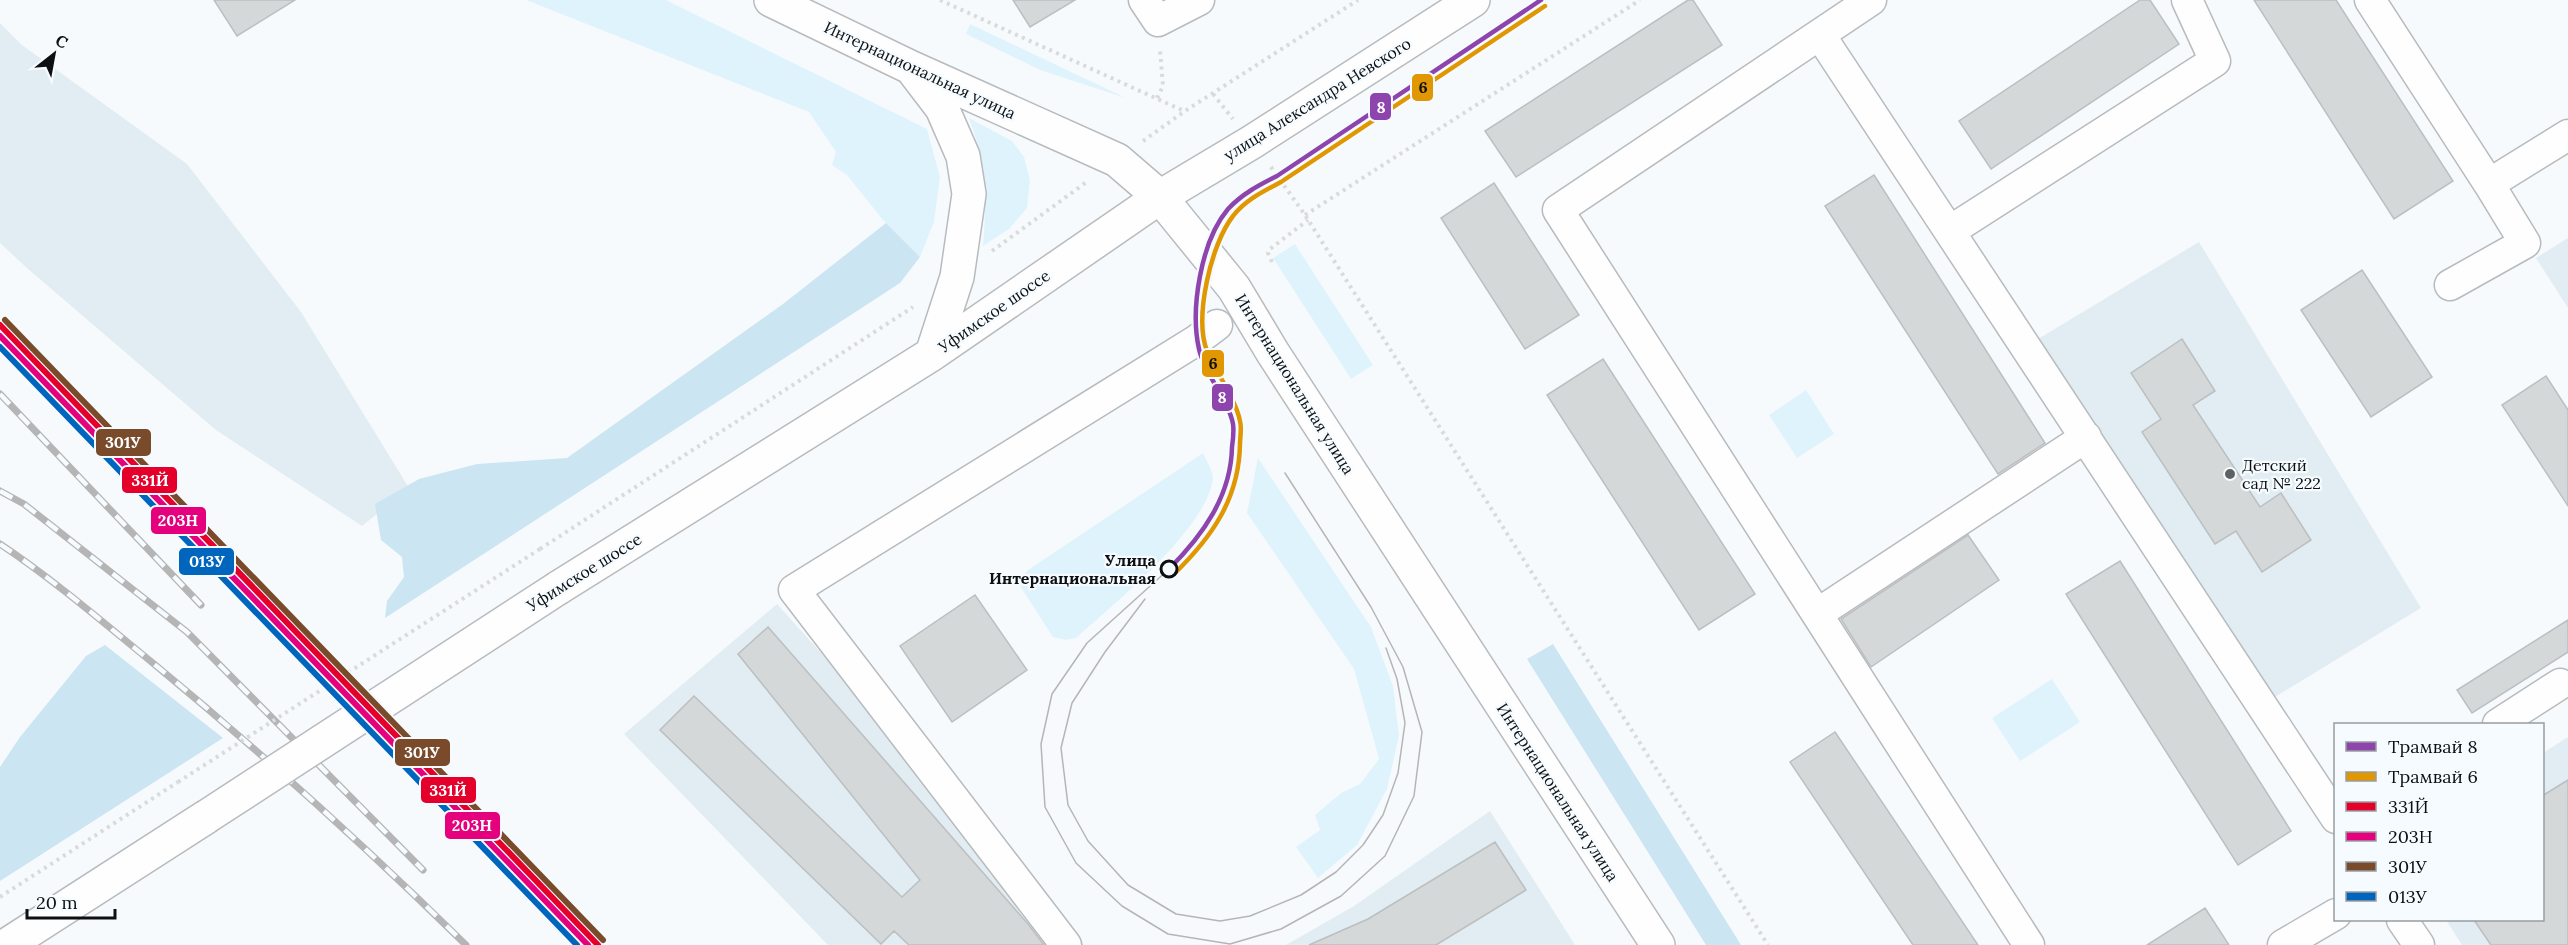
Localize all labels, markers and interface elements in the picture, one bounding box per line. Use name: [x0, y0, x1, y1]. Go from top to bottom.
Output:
street label: Интернациональная улица: [821, 17, 1019, 123]
north arrow: [24, 24, 84, 84]
text: С: [52, 30, 72, 53]
street label: улица Александра Невского: [1220, 33, 1414, 165]
line badge: 6: [1411, 73, 1434, 102]
text: 6: [1418, 77, 1428, 97]
line badge: 8: [1369, 92, 1392, 121]
text: 8: [1376, 97, 1386, 117]
street label: Уфимское шоссе: [934, 265, 1054, 357]
street label: Интернациональная улица: [1231, 290, 1359, 478]
line badge: 6: [1201, 349, 1225, 378]
text: 6: [1208, 353, 1218, 373]
line badge: 8: [1211, 383, 1234, 412]
text: 8: [1217, 387, 1227, 407]
line badge: 301У: [95, 428, 152, 457]
text: 301У: [105, 432, 142, 452]
place label: Детский сад № 222: [2242, 455, 2321, 493]
line badge: 331Й: [121, 466, 178, 494]
marker: Детский сад № 222: [2223, 467, 2237, 481]
text: 331Й: [131, 470, 169, 490]
line badge: 203Н: [150, 506, 207, 535]
text: 203Н: [158, 510, 198, 530]
street label: Уфимское шоссе: [522, 529, 645, 616]
line badge: 013У: [178, 547, 235, 576]
place label: Улица Интернациональная: [989, 550, 1157, 588]
text: 013У: [189, 551, 226, 571]
marker: Улица Интернациональная: [1160, 560, 1178, 578]
street label: Интернациональная улица: [1493, 699, 1623, 885]
legend: [2334, 723, 2544, 921]
text: Трамвай 8: [2388, 735, 2478, 758]
line badge: 301У: [394, 738, 451, 767]
text: 301У: [404, 742, 441, 762]
text: Трамвай 6: [2388, 765, 2478, 788]
line badge: 331Й: [420, 776, 477, 804]
text: 331Й: [429, 780, 467, 800]
text: 331Й: [2388, 795, 2429, 818]
line badge: 203Н: [444, 811, 501, 840]
text: 203Н: [452, 815, 492, 835]
text: 203Н: [2388, 825, 2433, 848]
text: 301У: [2388, 855, 2428, 878]
scale bar: [27, 882, 116, 920]
text: 013У: [2388, 885, 2428, 908]
text: 20 m: [36, 891, 78, 914]

